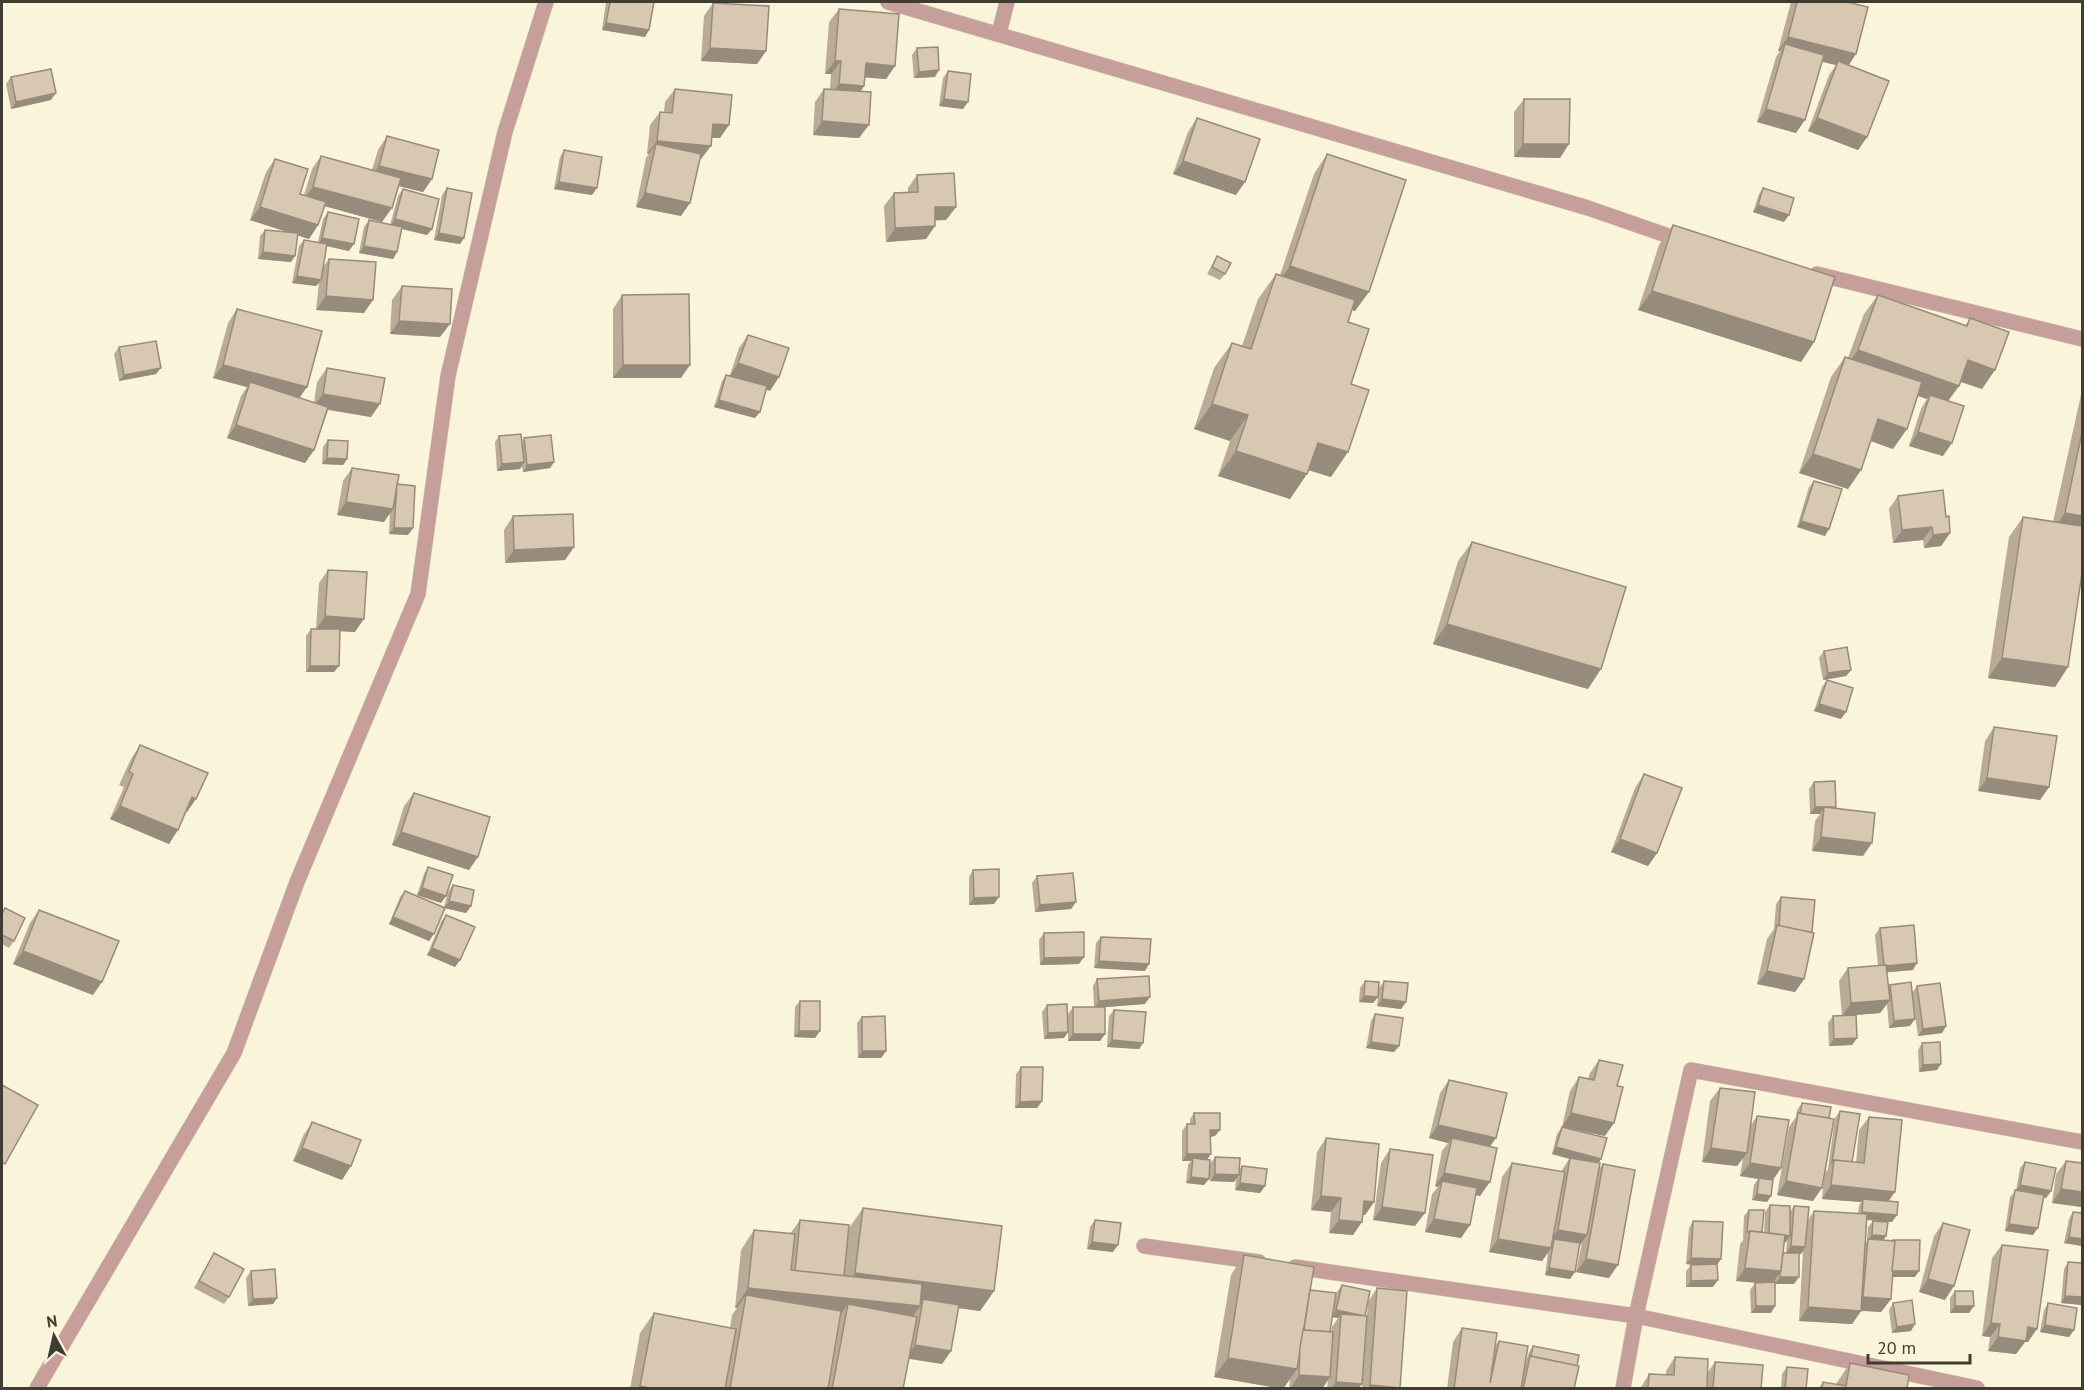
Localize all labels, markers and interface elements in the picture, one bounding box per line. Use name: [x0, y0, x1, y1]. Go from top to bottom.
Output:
north arrow: [24, 1306, 84, 1366]
text: N: [45, 1311, 59, 1332]
scale bar: [1868, 1327, 1970, 1365]
text: 20 m: [1877, 1336, 1916, 1359]

